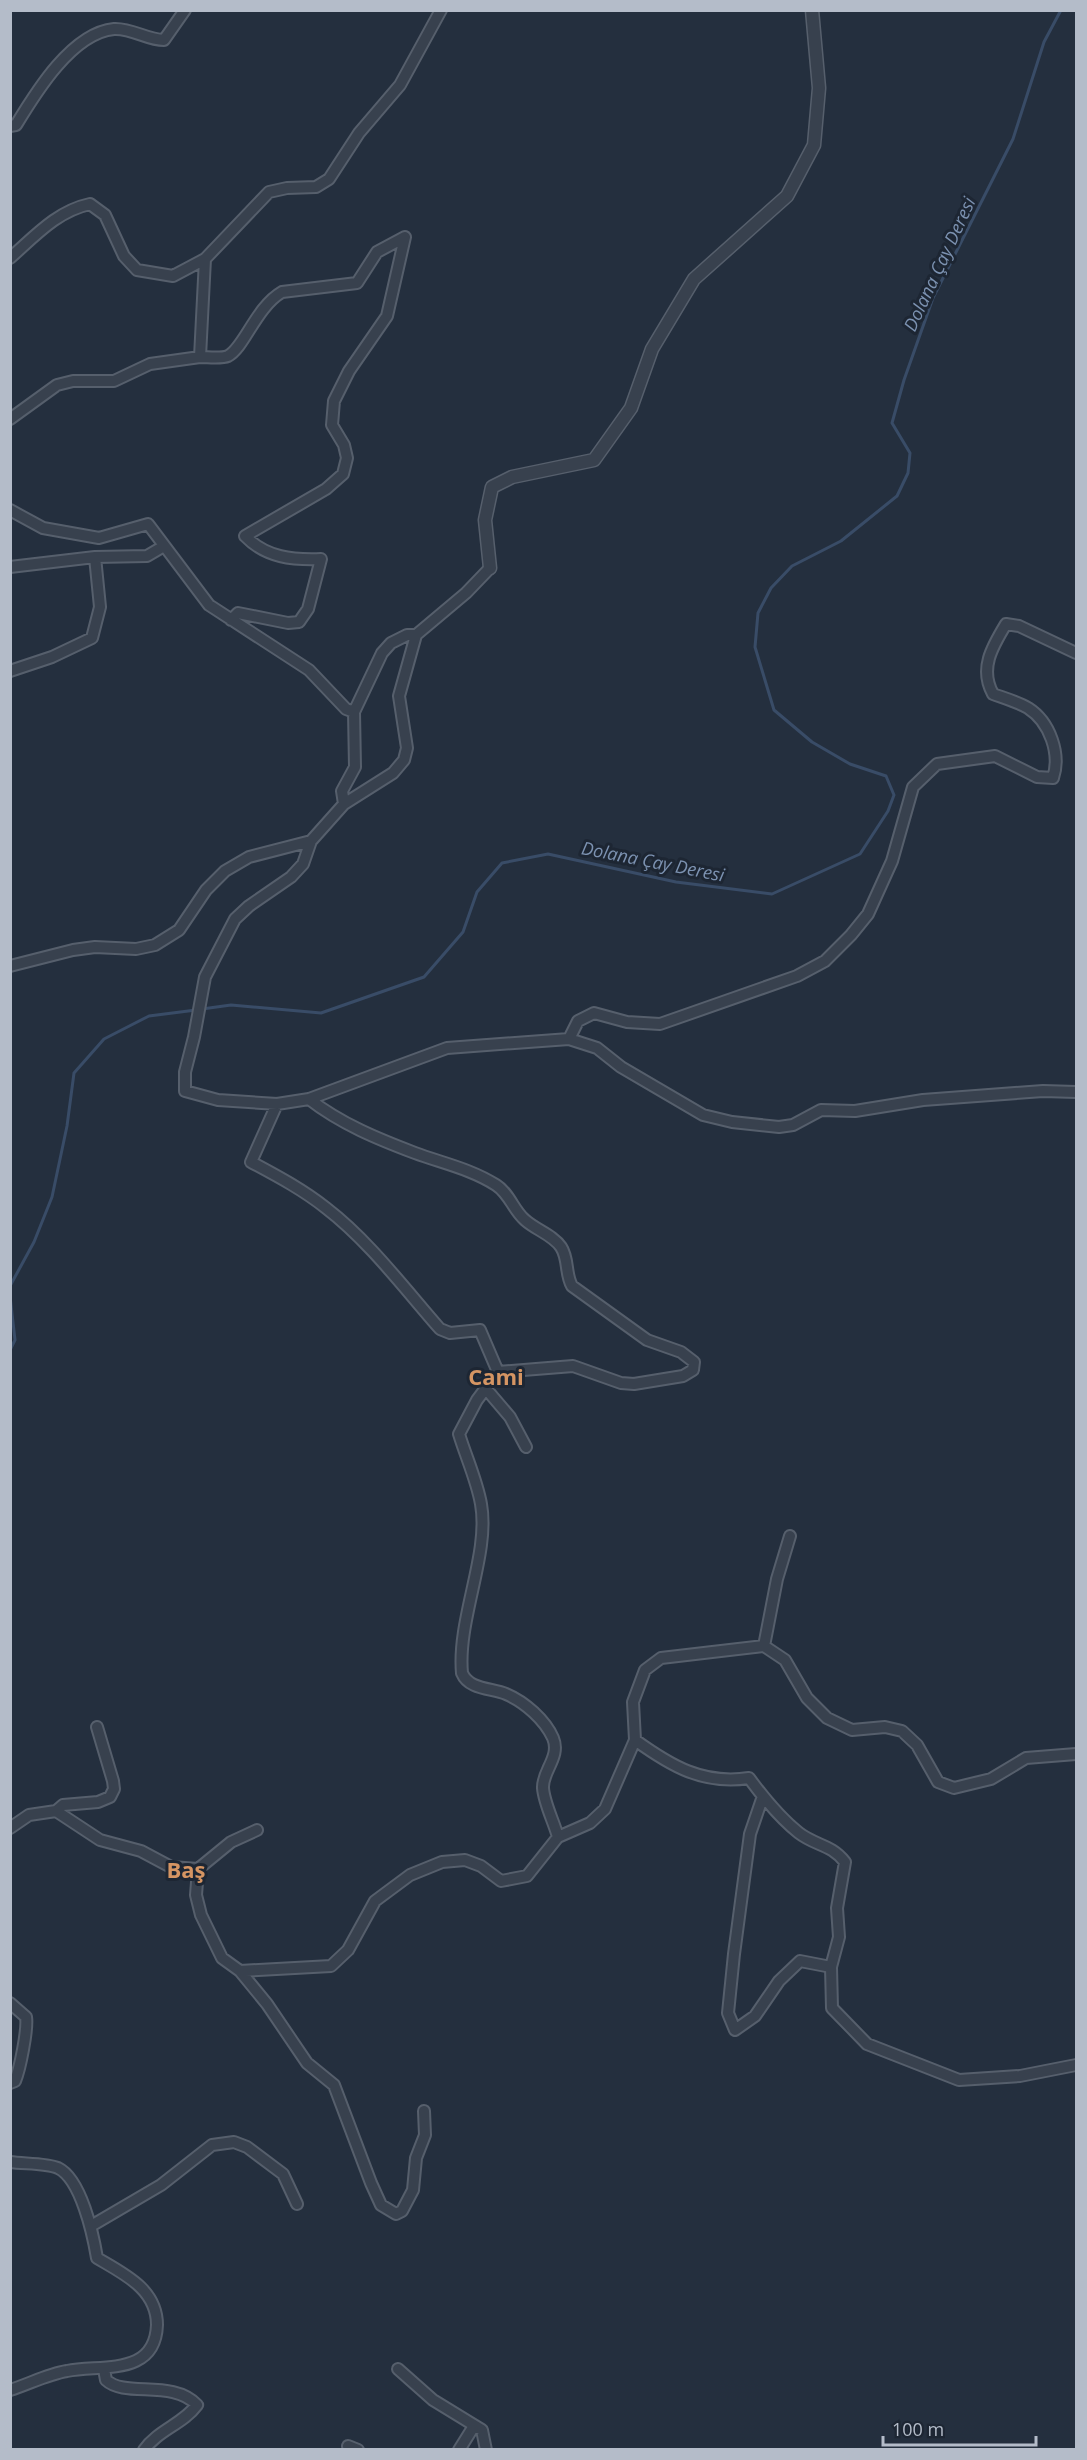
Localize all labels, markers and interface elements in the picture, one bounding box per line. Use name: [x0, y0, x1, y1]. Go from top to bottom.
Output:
water label: Dolana Çay Deresi: [897, 193, 981, 335]
water label: Dolana Çay Deresi: [579, 835, 727, 887]
district label: Cami: [468, 1361, 524, 1391]
district label: Baş: [166, 1854, 206, 1884]
scale bar: [883, 2409, 1036, 2447]
text: 100 m: [892, 2417, 944, 2441]

